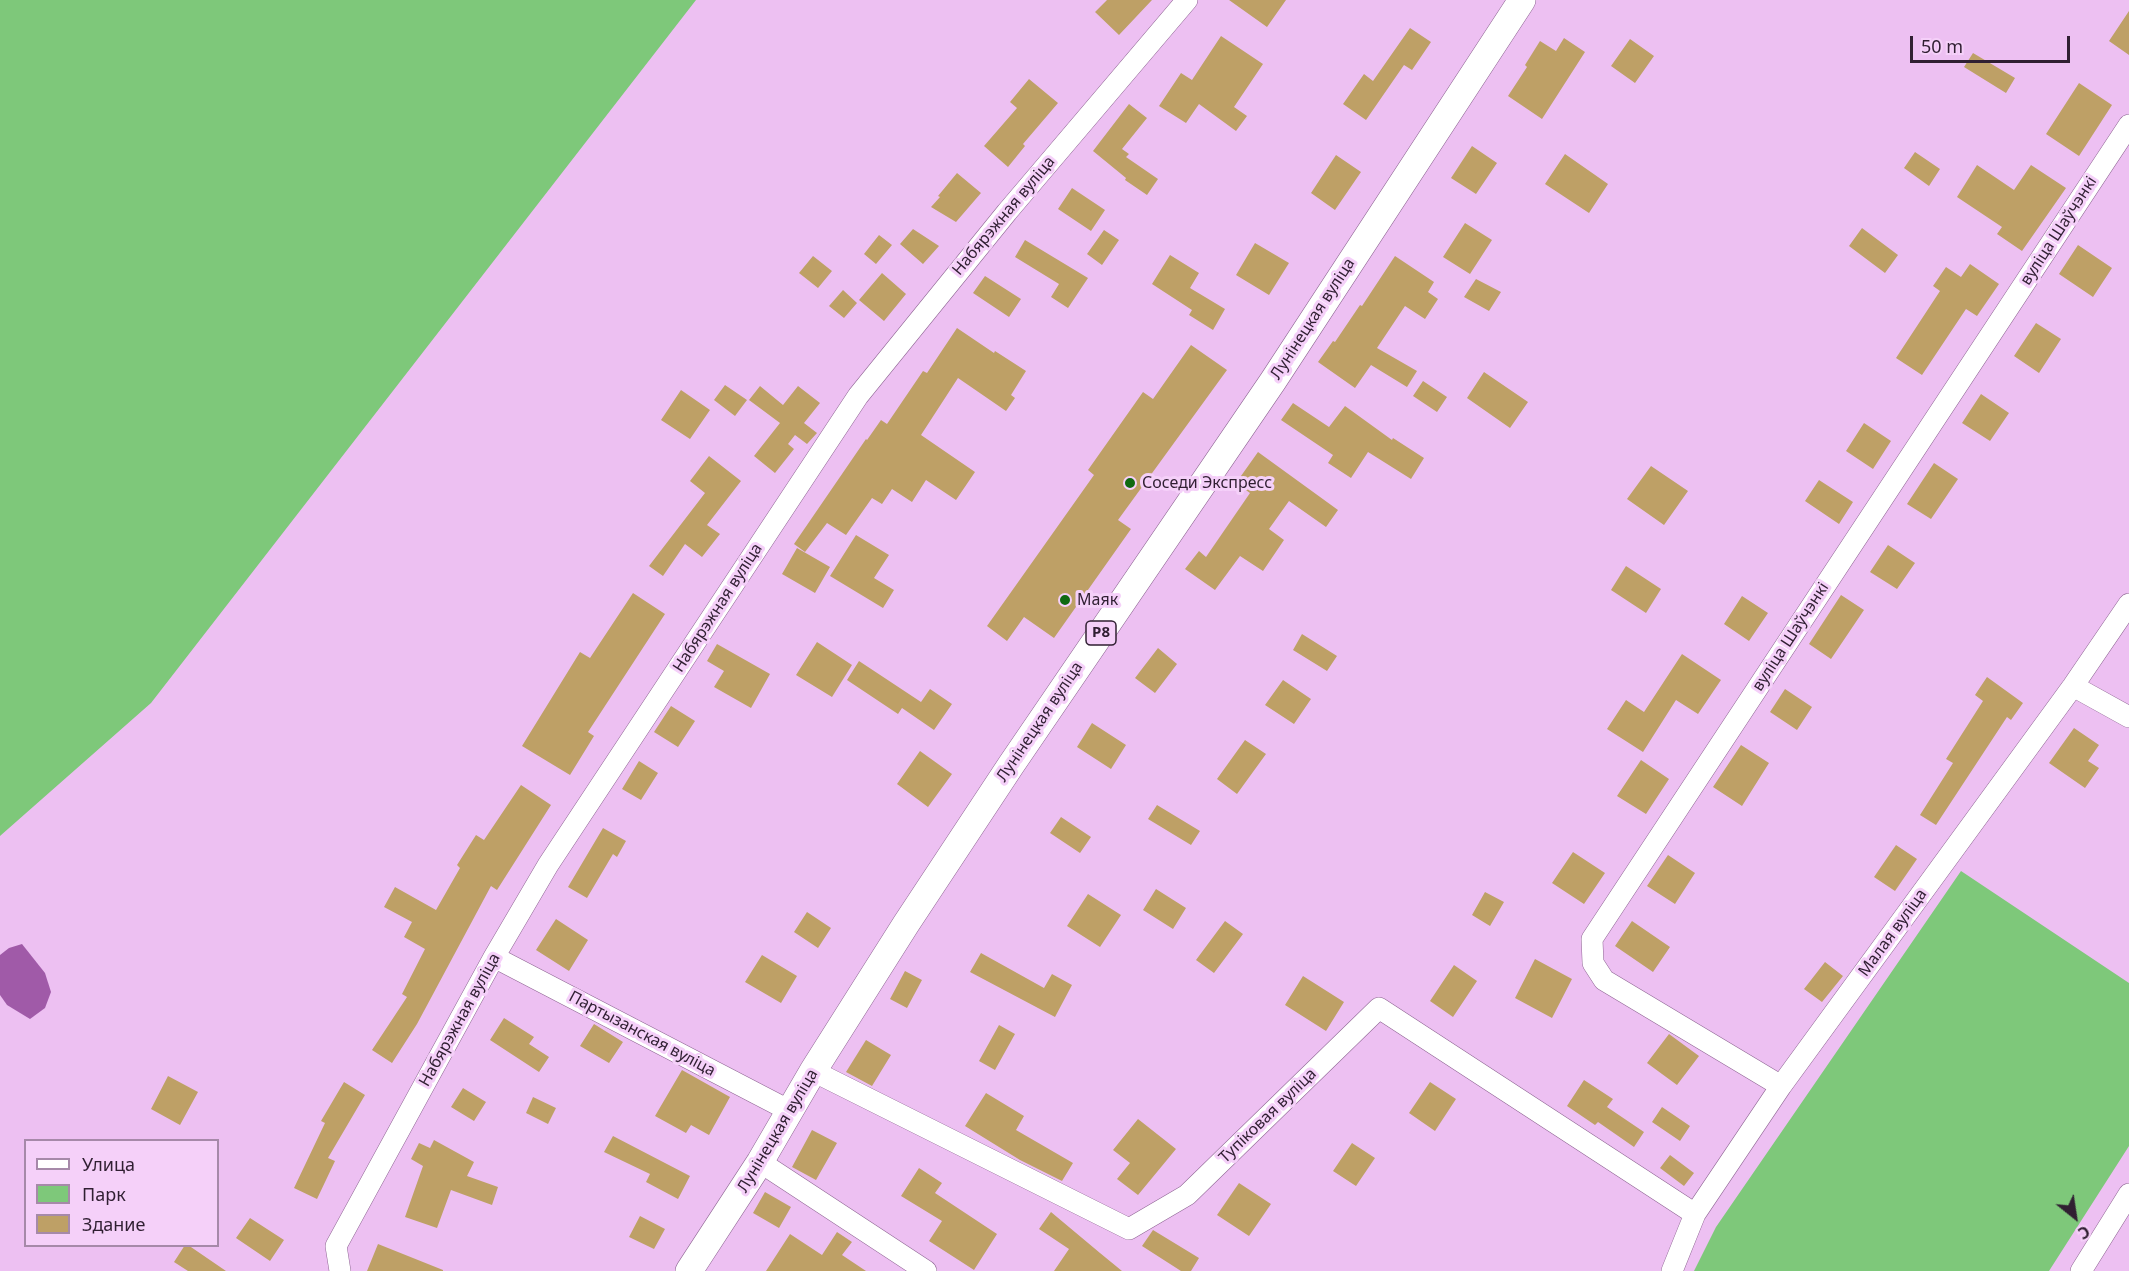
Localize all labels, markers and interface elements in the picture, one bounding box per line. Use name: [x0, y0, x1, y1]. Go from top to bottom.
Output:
scale bar: [1913, 24, 2074, 62]
text: 50 m: [1921, 34, 1963, 58]
street label: Набярэжная вуліца: [949, 153, 1059, 279]
street label: вуліца Шаўчэнкі: [2017, 173, 2101, 289]
street label: Лунінецкая вуліца: [1267, 255, 1359, 383]
place label: Соседи Экспресс: [1142, 473, 1272, 493]
marker: Соседи Экспресс: [1123, 476, 1137, 490]
street label: Набярэжная вуліца: [669, 540, 767, 676]
street label: вуліца Шаўчэнкі: [1749, 579, 1833, 695]
place label: Маяк: [1077, 590, 1118, 610]
marker: Маяк: [1058, 593, 1072, 607]
road number: Р8: [1086, 621, 1116, 645]
street label: Лунінецкая вуліца: [993, 658, 1087, 786]
street label: Малая вуліца: [1855, 885, 1931, 981]
street label: Набярэжная вуліца: [415, 950, 505, 1090]
street label: Партызанская вуліца: [566, 987, 718, 1081]
street label: Тупіковая вуліца: [1215, 1065, 1321, 1167]
street label: Лунінецкая вуліца: [734, 1066, 822, 1196]
legend: [24, 1139, 219, 1247]
text: Улица: [82, 1152, 135, 1176]
text: Парк: [82, 1182, 126, 1206]
north arrow: [2045, 1187, 2105, 1247]
text: Здание: [82, 1212, 145, 1236]
text: С: [2074, 1220, 2094, 1245]

